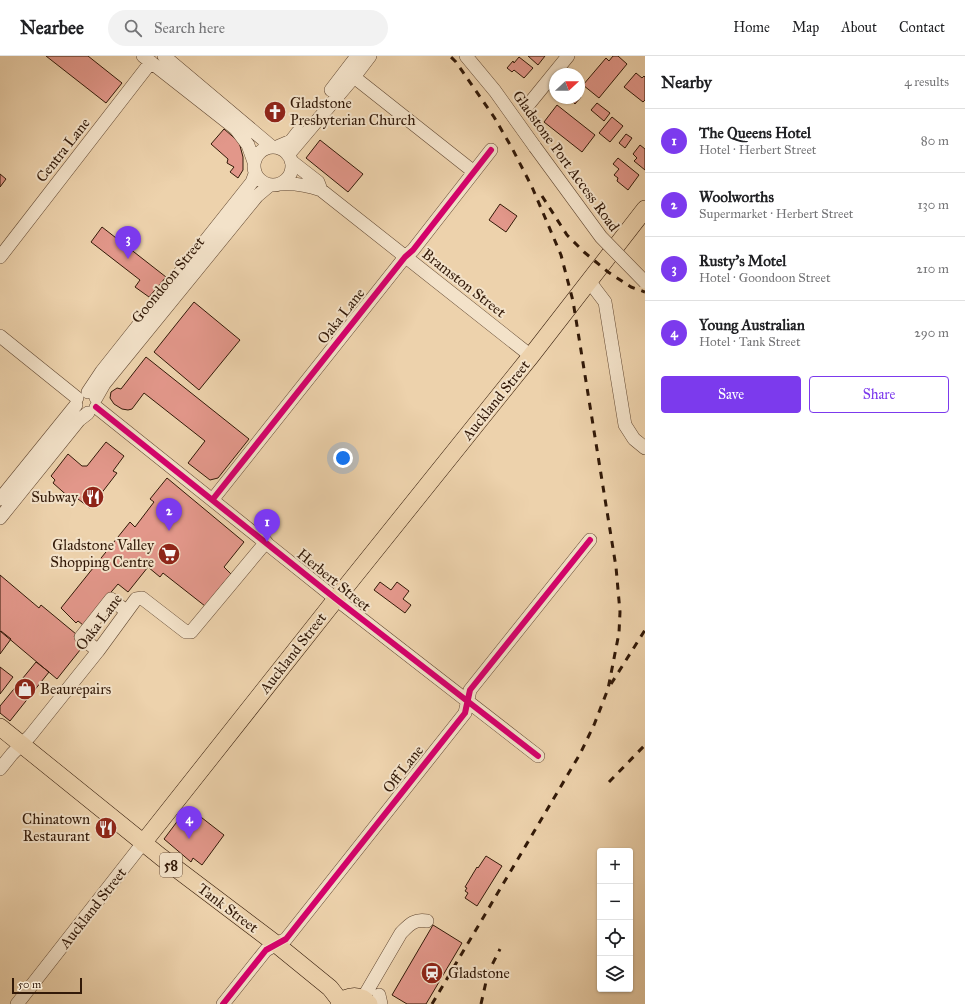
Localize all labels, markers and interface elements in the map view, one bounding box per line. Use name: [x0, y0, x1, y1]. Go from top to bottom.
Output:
search box: [108, 10, 388, 46]
text: Nearbee: [20, 16, 84, 39]
icon: search: [122, 17, 144, 39]
text: Search here: [154, 19, 225, 37]
text: Home: [733, 19, 770, 36]
text: Map: [792, 19, 819, 36]
text: About: [841, 19, 877, 36]
text: Contact: [899, 19, 945, 36]
north arrow: [549, 68, 585, 104]
text: Nearby: [661, 72, 712, 93]
text: 4 results: [904, 74, 949, 90]
street label: Gladstone Port Access Road: [509, 87, 624, 235]
place label: Gladstone Presbyterian Church: [290, 94, 416, 129]
church icon: Gladstone Presbyterian Church: [262, 99, 288, 125]
street label: Centra Lane: [32, 114, 94, 186]
text: The Queens Hotel: [699, 124, 811, 142]
text: 1: [671, 133, 677, 149]
text: 80 m: [921, 133, 949, 149]
text: Hotel · Herbert Street: [699, 142, 816, 158]
text: Woolworths: [699, 188, 774, 206]
text: 2: [671, 197, 677, 213]
text: 130 m: [917, 197, 949, 213]
text: Supermarket · Herbert Street: [699, 206, 853, 222]
pin: 3: [115, 226, 141, 259]
street label: Goondoon Street: [128, 233, 209, 327]
street label: Bramston Street: [418, 245, 510, 322]
text: Rusty’s Motel: [699, 252, 786, 270]
text: 3: [671, 261, 677, 277]
text: 210 m: [916, 261, 949, 277]
text: Hotel · Goondoon Street: [699, 270, 831, 286]
street label: Oaka Lane: [314, 284, 368, 348]
text: Young Australian: [699, 316, 805, 334]
text: 4: [670, 325, 678, 341]
text: 290 m: [914, 325, 949, 341]
text: Hotel · Tank Street: [699, 334, 801, 350]
street label: Auckland Street: [458, 356, 534, 444]
button: Save: [661, 376, 801, 413]
button: Share: [809, 376, 949, 413]
your location: [333, 448, 353, 468]
restaurant icon: Subway: [80, 484, 106, 510]
place label: Subway: [31, 488, 79, 506]
pin: 2: [156, 498, 182, 531]
pin: 1: [254, 509, 280, 542]
place label: Gladstone Valley Shopping Centre: [50, 536, 155, 571]
supermarket icon: Gladstone Valley Shopping Centre: [156, 541, 182, 567]
street label: Herbert Street: [293, 545, 375, 616]
street label: Oaka Lane: [72, 590, 126, 654]
street label: Auckland Street: [255, 608, 331, 698]
shop icon: Beaurepairs: [12, 676, 38, 702]
place label: Beaurepairs: [40, 680, 111, 698]
street label: Off Lane: [379, 742, 427, 796]
pin: 4: [176, 806, 202, 839]
place label: Chinatown Restaurant: [22, 810, 91, 845]
restaurant icon: Chinatown Restaurant: [93, 815, 119, 841]
map controls: [597, 848, 633, 992]
button: +: [597, 848, 633, 884]
road number: 58: [160, 853, 182, 877]
street label: Auckland Street: [55, 863, 131, 953]
street label: Tank Street: [194, 879, 262, 937]
button: −: [597, 884, 633, 920]
button: locate: [597, 920, 633, 956]
button: layers: [597, 956, 633, 992]
station icon: Gladstone: [419, 960, 445, 986]
place label: Gladstone: [448, 964, 510, 982]
scale bar: [12, 976, 82, 995]
text: 50 m: [18, 978, 41, 991]

